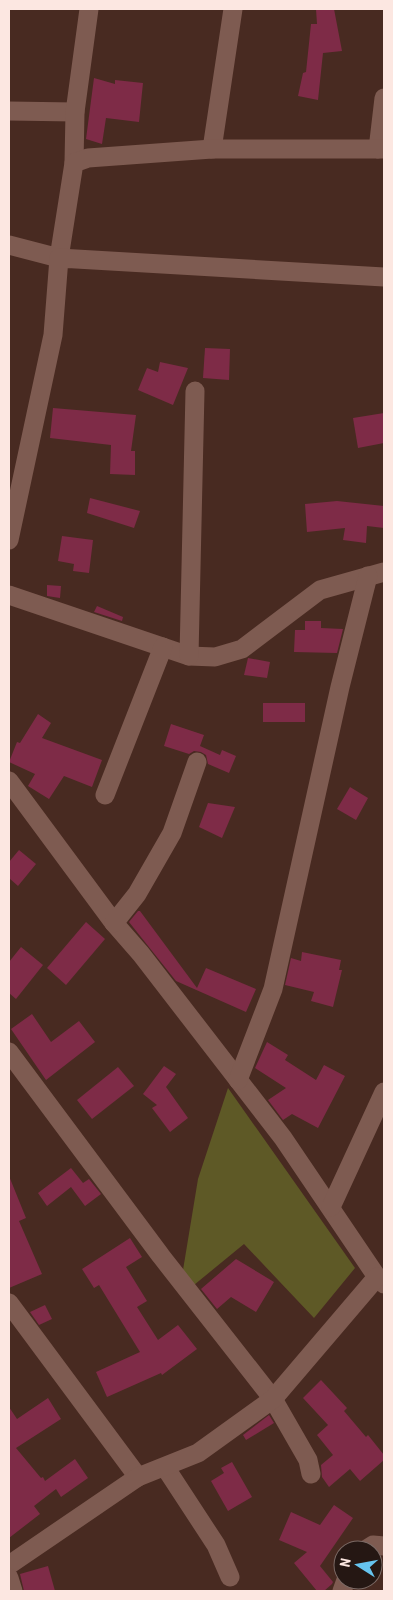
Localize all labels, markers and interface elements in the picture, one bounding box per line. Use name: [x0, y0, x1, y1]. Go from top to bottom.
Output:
north arrow: [333, 1540, 383, 1590]
text: N: [337, 1557, 354, 1568]

